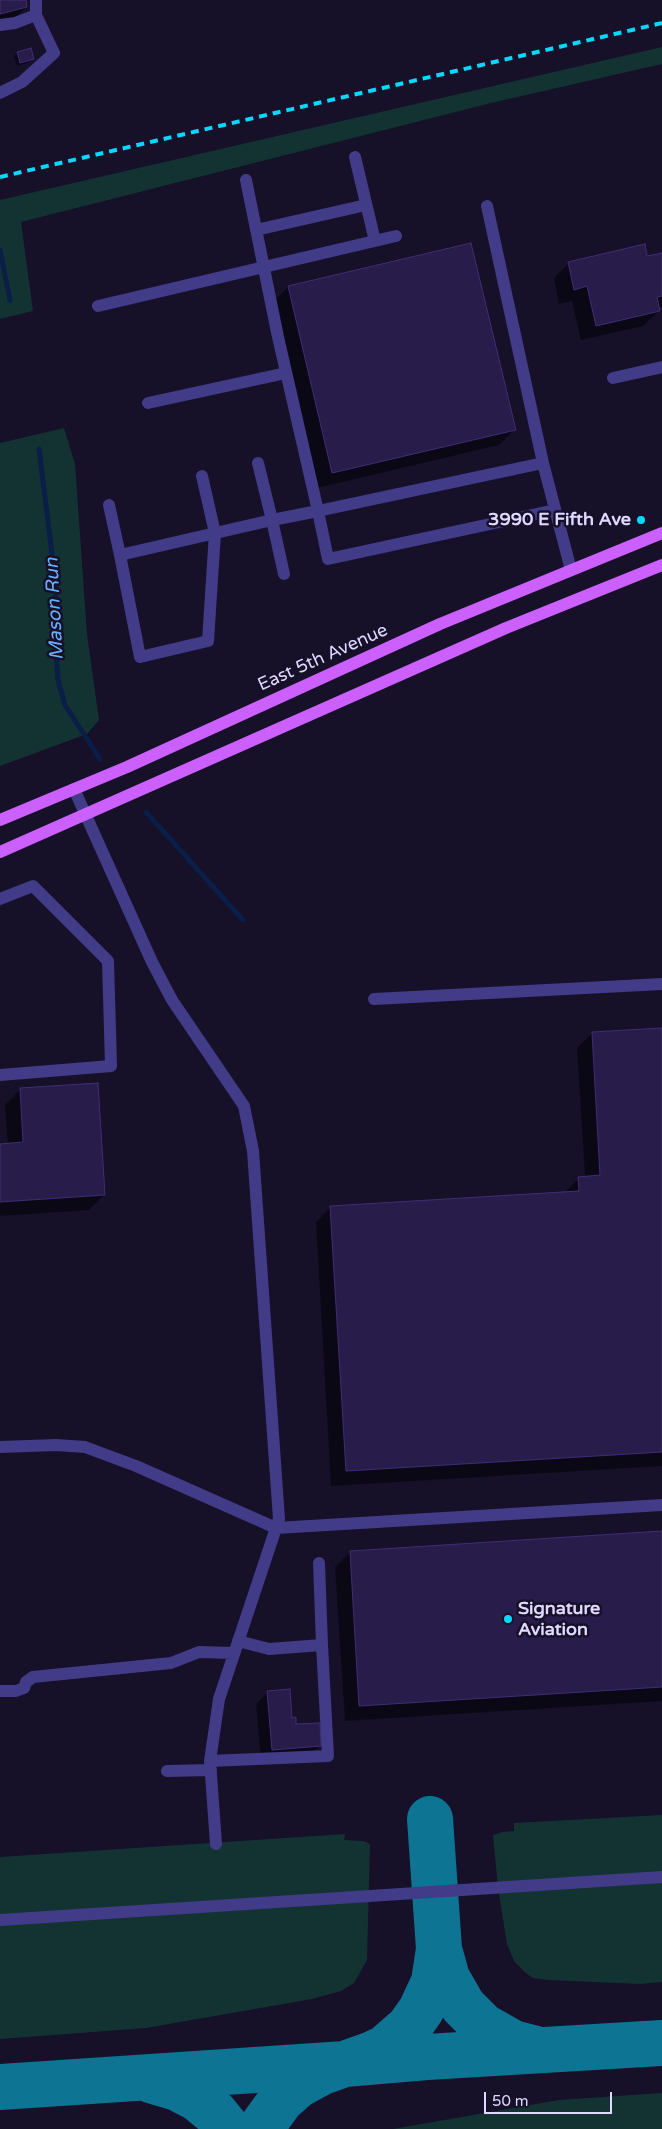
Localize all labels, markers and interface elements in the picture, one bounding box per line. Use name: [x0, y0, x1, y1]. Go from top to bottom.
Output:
place label: 3990 E Fifth Ave: [488, 509, 631, 531]
marker: 3990 E Fifth Ave: [635, 514, 647, 526]
water label: Mason Run: [41, 557, 69, 661]
street label: East 5th Avenue: [255, 620, 391, 696]
place label: Signature Aviation: [518, 1598, 600, 1640]
marker: Signature Aviation: [502, 1613, 514, 1625]
scale bar: [487, 2082, 614, 2114]
text: 50 m: [492, 2092, 529, 2110]

